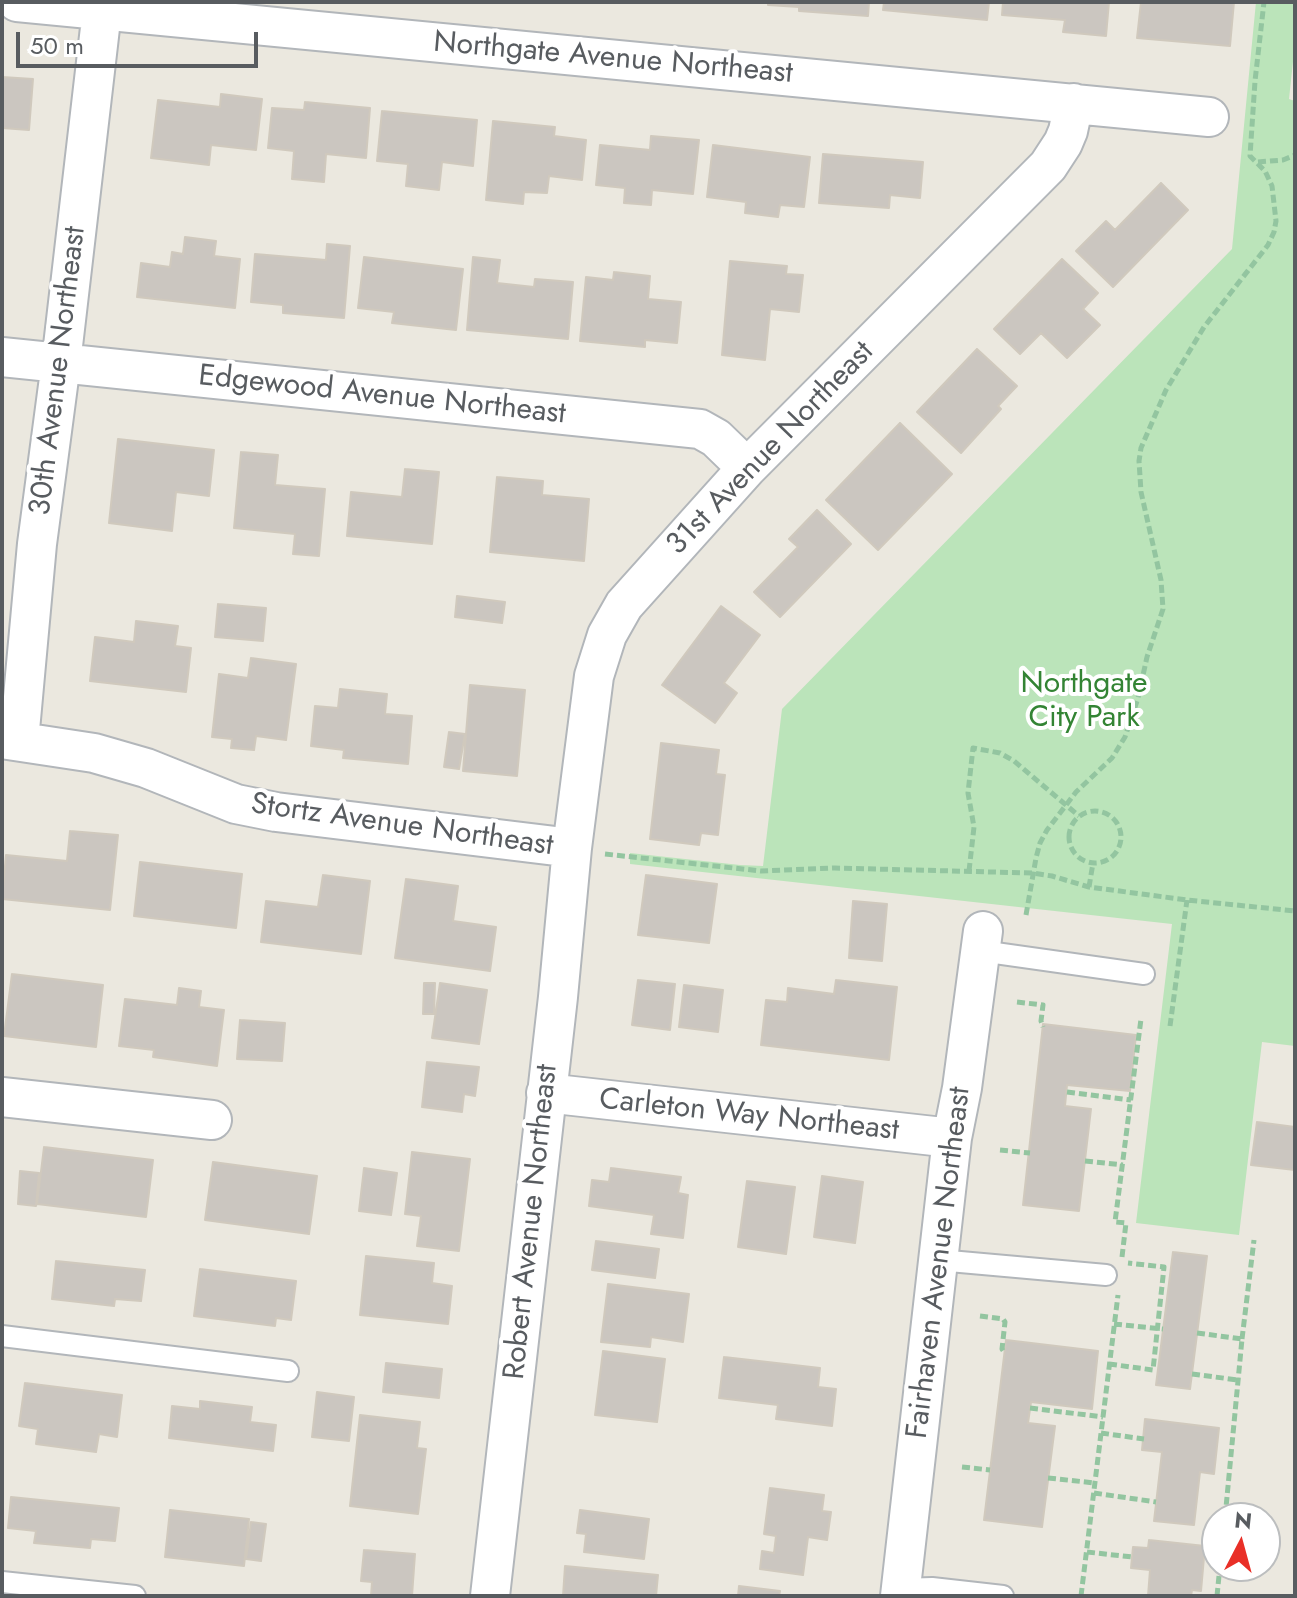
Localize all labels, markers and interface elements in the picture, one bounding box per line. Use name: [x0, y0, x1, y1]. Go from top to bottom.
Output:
scale bar: [20, 16, 262, 66]
street label: Northgate Avenue Northeast: [432, 25, 794, 93]
text: 50 m: [30, 28, 84, 63]
street label: 30th Avenue Northeast: [23, 224, 95, 518]
street label: 31st Avenue Northeast: [660, 335, 882, 563]
street label: Edgewood Avenue Northeast: [197, 359, 567, 433]
park label: Northgate City Park: [1020, 667, 1148, 738]
street label: Stortz Avenue Northeast: [249, 787, 555, 865]
street label: Robert Avenue Northeast: [498, 1063, 566, 1381]
street label: Carleton Way Northeast: [597, 1082, 901, 1150]
street label: Fairhaven Avenue Northeast: [901, 1085, 979, 1441]
north arrow: [1201, 1502, 1281, 1582]
text: N: [1233, 1503, 1254, 1537]

